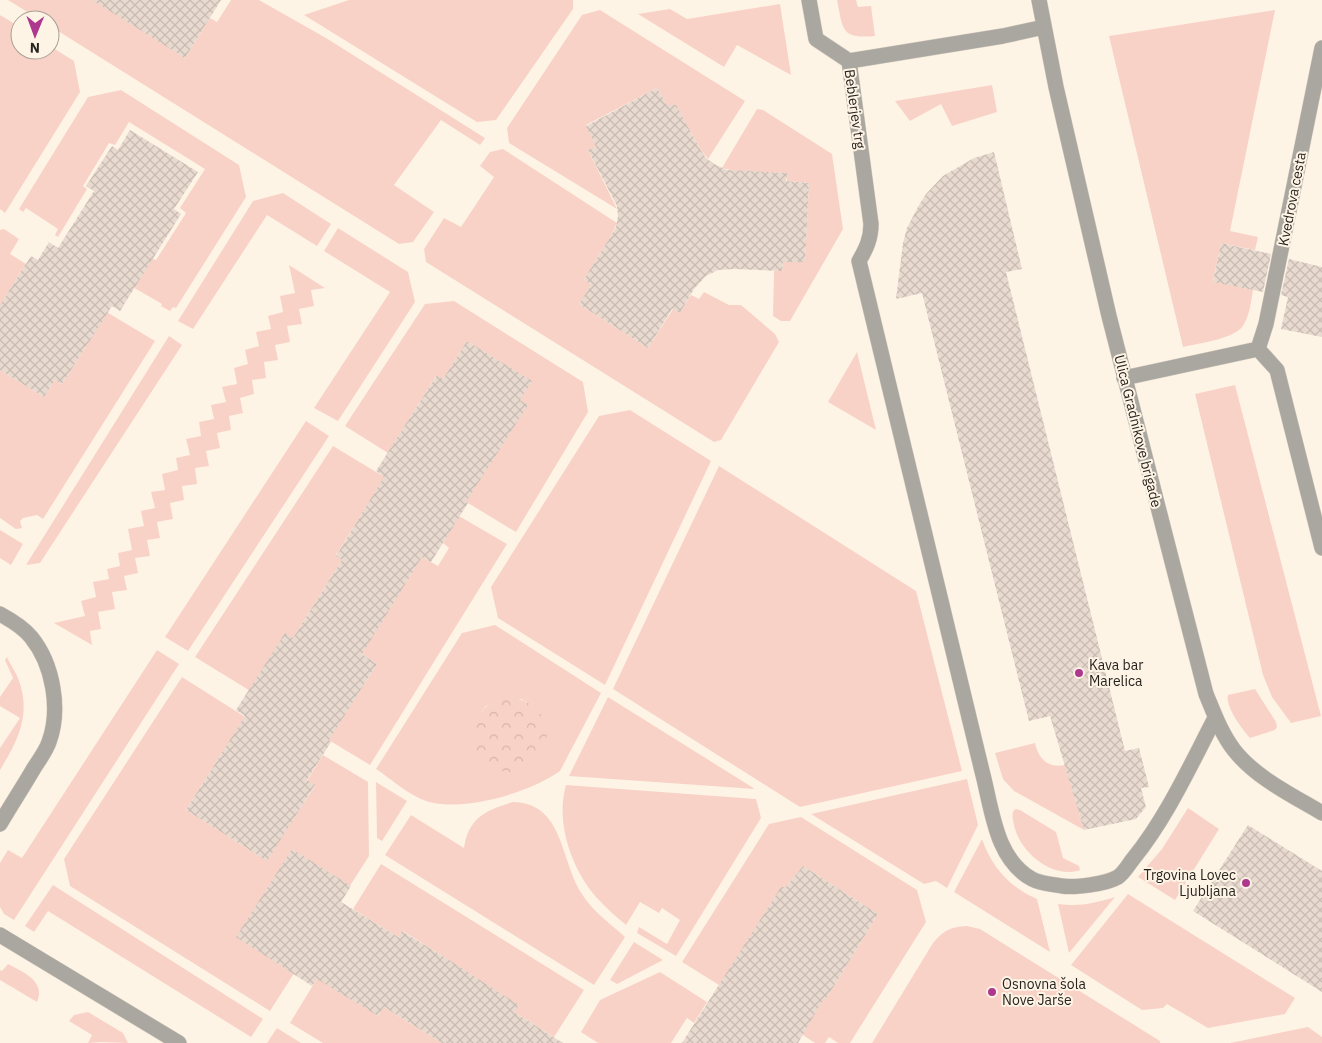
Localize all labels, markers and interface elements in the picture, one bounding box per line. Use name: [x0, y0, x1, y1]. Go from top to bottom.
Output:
north arrow: [10, 10, 60, 60]
text: N: [30, 39, 40, 57]
street label: Beblerjev trg: [841, 68, 870, 150]
street label: Kvedrova cesta: [1274, 150, 1310, 248]
street label: Ulica Gradnikove brigade: [1110, 353, 1166, 509]
place label: Kava bar Marelica: [1089, 656, 1143, 690]
marker: Kava bar Marelica: [1073, 667, 1085, 679]
place label: Trgovina Lovec Ljubljana: [1144, 866, 1237, 900]
marker: Trgovina Lovec Ljubljana: [1240, 877, 1252, 889]
place label: Osnovna šola Nove Jarše: [1002, 975, 1086, 1009]
marker: Osnovna šola Nove Jarše: [986, 986, 998, 998]

